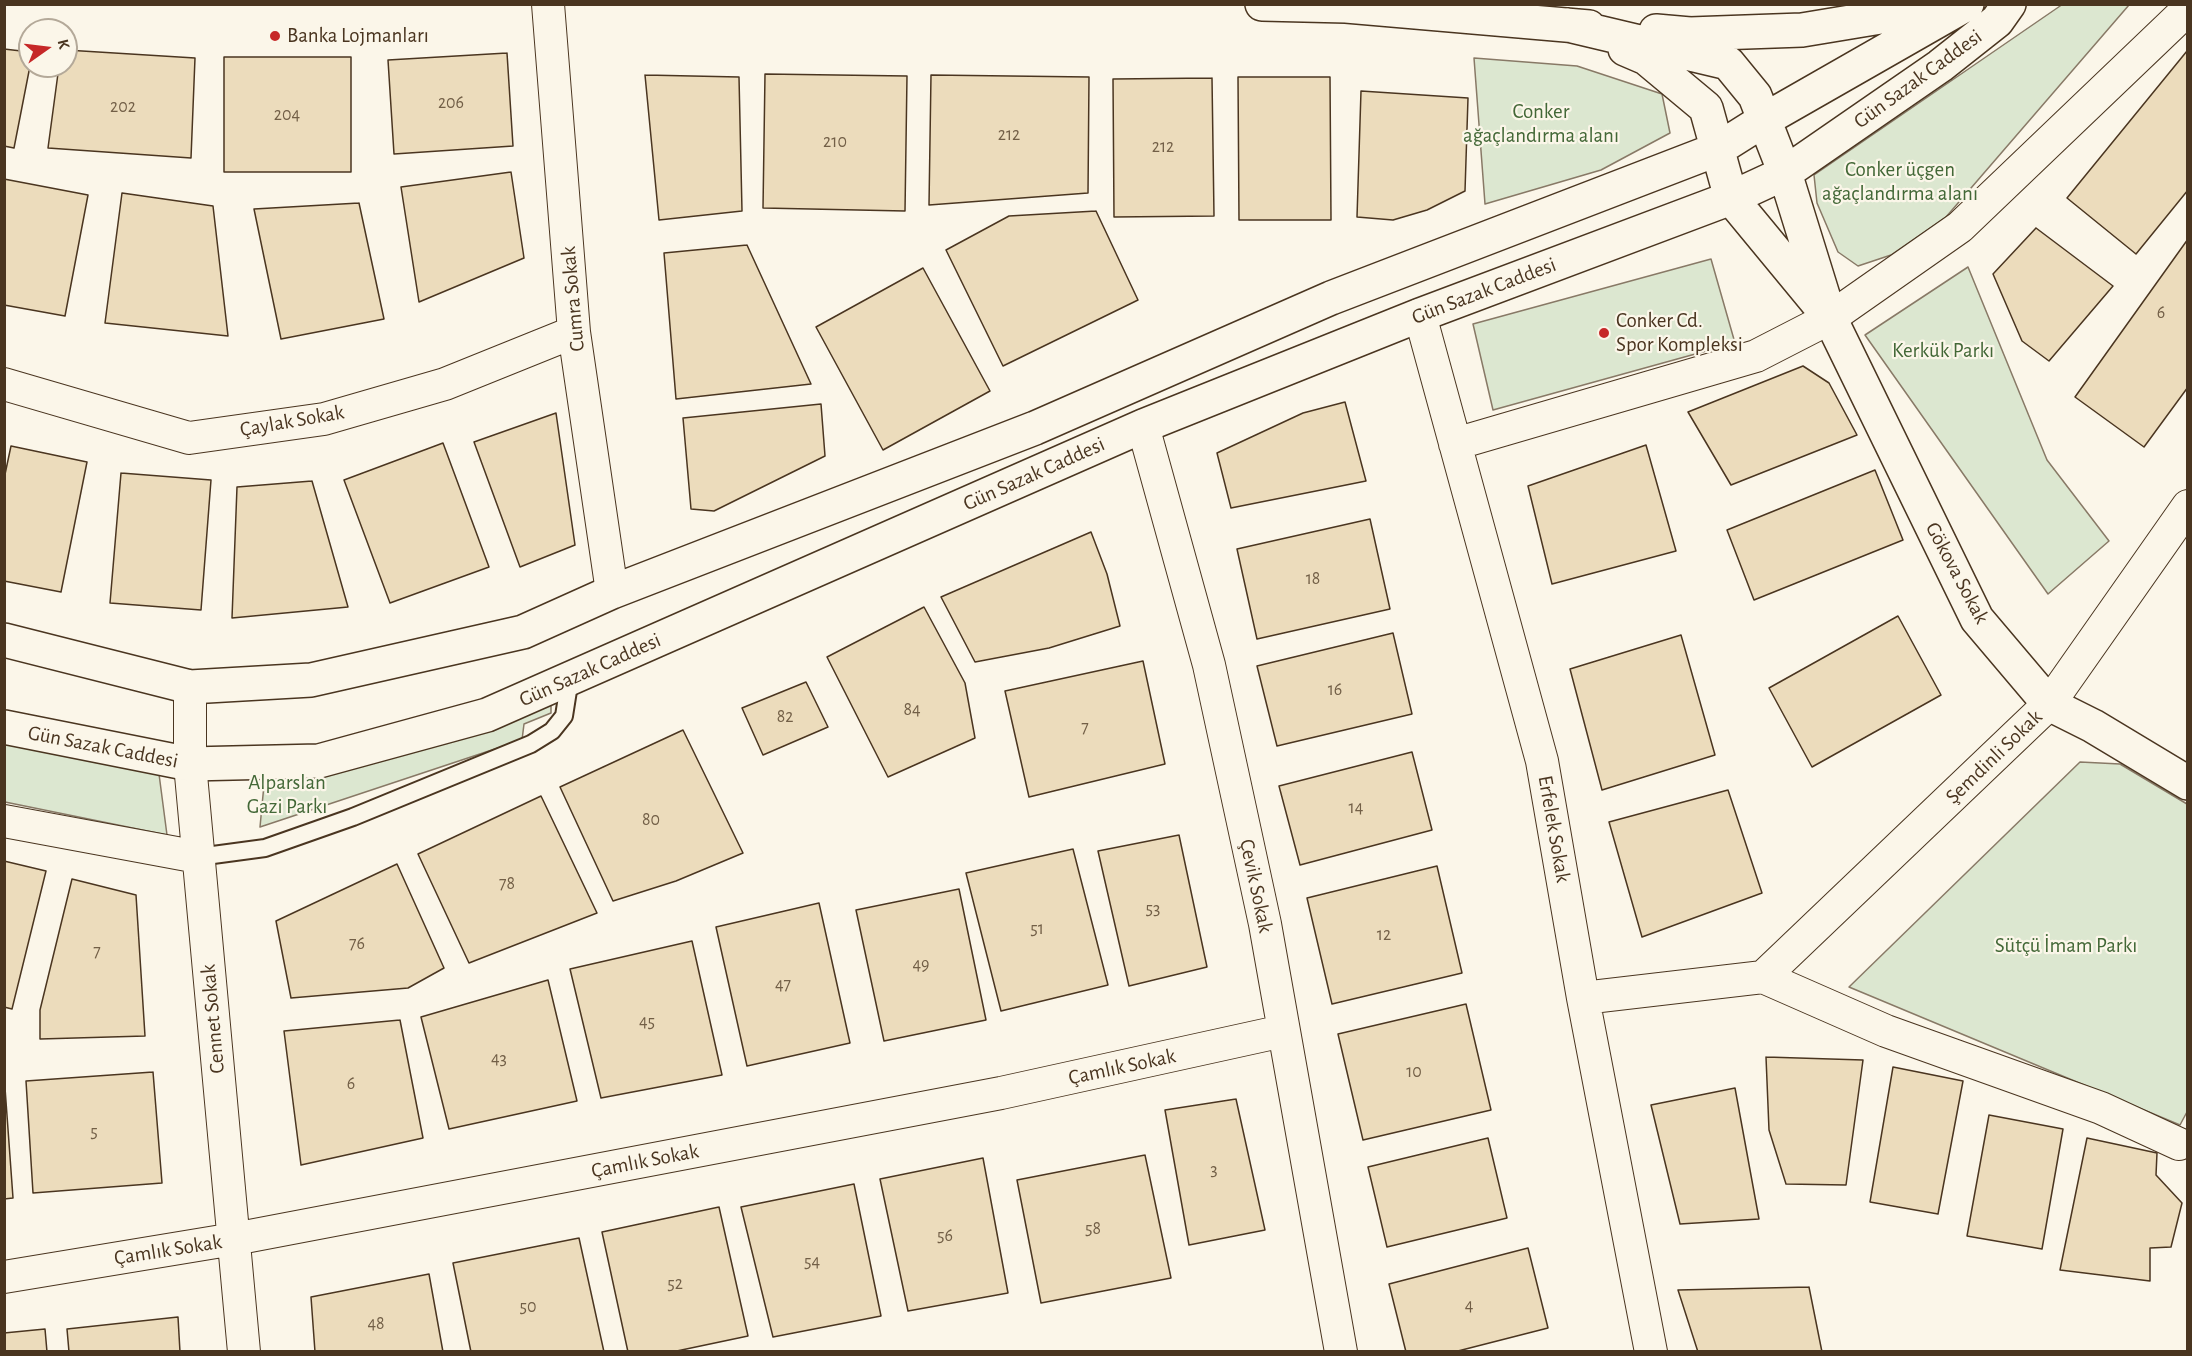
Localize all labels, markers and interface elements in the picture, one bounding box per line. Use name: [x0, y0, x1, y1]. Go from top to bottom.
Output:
north arrow: [18, 18, 78, 78]
place label: Banka Lojmanları: [287, 23, 429, 49]
street label: Gün Sazak Caddesi: [1849, 24, 1987, 134]
marker: Banka Lojmanları: [268, 29, 282, 43]
text: K: [55, 38, 72, 51]
house number: 206: [438, 92, 464, 114]
house number: 202: [110, 96, 136, 118]
park label: Conker ağaçlandırma alanı: [1463, 99, 1619, 149]
house number: 204: [274, 104, 300, 126]
house number: 212: [998, 124, 1020, 146]
house number: 210: [823, 131, 847, 153]
house number: 212: [1152, 136, 1174, 158]
park label: Conker üçgen ağaçlandırma alanı: [1822, 157, 1978, 207]
street label: Cumra Sokak: [556, 245, 590, 353]
street label: Gün Sazak Caddesi: [1408, 252, 1560, 330]
house number: 6: [2157, 302, 2165, 324]
place label: Conker Cd. Spor Kompleksi: [1616, 308, 1743, 358]
marker: Conker Cd. Spor Kompleksi: [1597, 326, 1611, 340]
park label: Kerkük Parkı: [1892, 338, 1994, 364]
street label: Çaylak Sokak: [238, 399, 346, 443]
street label: Gün Sazak Caddesi: [959, 431, 1109, 517]
street label: Gökova Sokak: [1920, 518, 1994, 628]
house number: 18: [1306, 568, 1320, 590]
street label: Gün Sazak Caddesi: [515, 627, 665, 713]
house number: 16: [1328, 679, 1342, 701]
house number: 84: [903, 699, 921, 721]
street label: Şemdinli Sokak: [1940, 705, 2048, 809]
house number: 82: [777, 706, 793, 728]
house number: 7: [1081, 717, 1089, 739]
street label: Gün Sazak Caddesi: [26, 720, 180, 774]
park label: Alparslan Gazi Parkı: [247, 770, 327, 820]
street label: Erfelek Sokak: [1532, 773, 1576, 885]
house number: 14: [1349, 797, 1363, 819]
house number: 80: [642, 809, 660, 831]
street label: Çevik Sokak: [1234, 837, 1278, 935]
house number: 78: [499, 873, 515, 895]
house number: 53: [1146, 898, 1160, 920]
house number: 51: [1030, 918, 1044, 940]
house number: 12: [1377, 924, 1391, 946]
house number: 76: [349, 933, 365, 955]
park label: Sütçü İmam Parkı: [1995, 933, 2137, 959]
house number: 7: [93, 941, 101, 963]
house number: 49: [912, 954, 930, 976]
street label: Cennet Sokak: [196, 963, 230, 1075]
house number: 47: [775, 974, 791, 996]
house number: 45: [639, 1011, 655, 1033]
street label: Çamlık Sokak: [1066, 1043, 1178, 1091]
house number: 43: [491, 1048, 507, 1070]
house number: 10: [1406, 1061, 1422, 1083]
house number: 6: [347, 1073, 355, 1095]
house number: 5: [90, 1121, 98, 1143]
street label: Çamlık Sokak: [589, 1138, 701, 1184]
house number: 3: [1210, 1159, 1218, 1181]
house number: 58: [1085, 1218, 1101, 1240]
house number: 56: [937, 1225, 953, 1247]
street label: Çamlık Sokak: [112, 1229, 224, 1271]
house number: 54: [804, 1251, 820, 1273]
house number: 52: [667, 1273, 683, 1295]
house number: 4: [1465, 1295, 1473, 1317]
house number: 50: [519, 1296, 537, 1318]
house number: 48: [367, 1313, 385, 1335]

